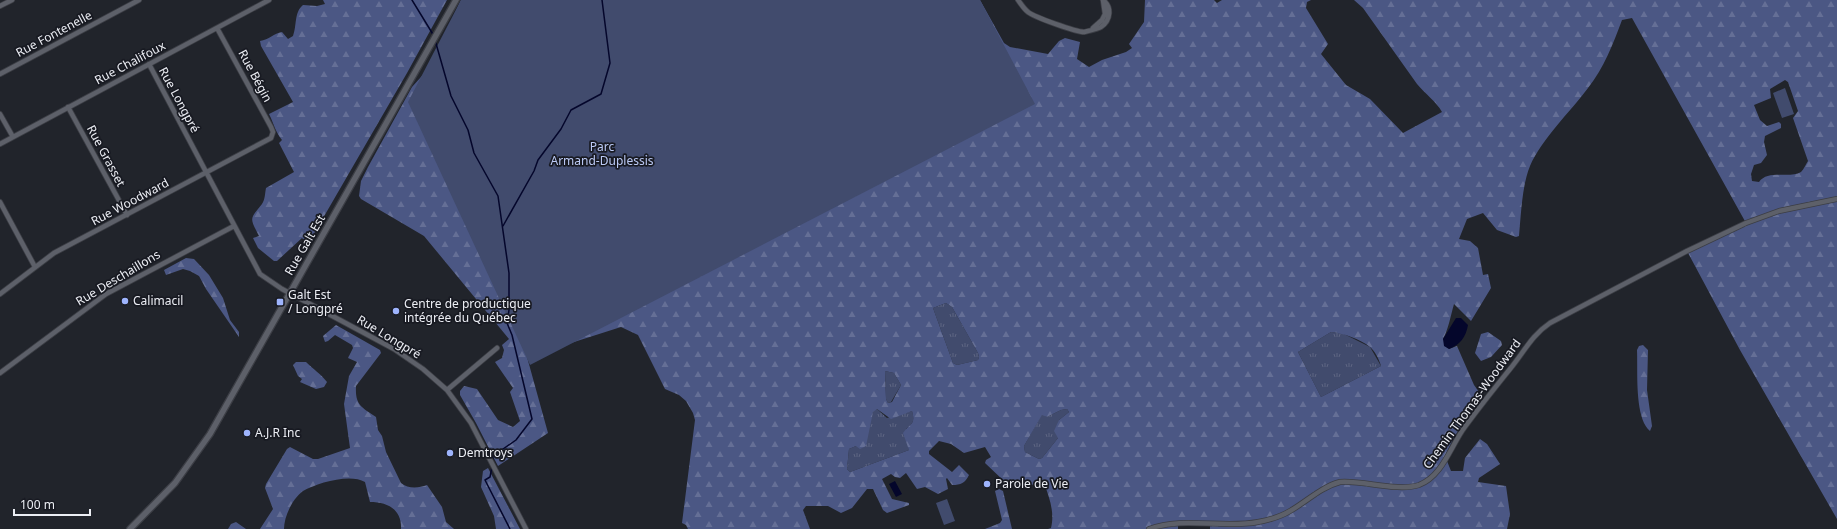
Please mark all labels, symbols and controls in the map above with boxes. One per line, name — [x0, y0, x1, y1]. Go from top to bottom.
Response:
street label: Rue Fontenelle — [13, 6, 95, 61]
street label: Rue Chalifoux — [91, 36, 169, 88]
street label: Rue Bégin — [235, 47, 276, 105]
street label: Rue Longpré — [155, 64, 204, 136]
street label: Rue Grasset — [83, 122, 130, 190]
park label: Parc Armand-Duplessis — [551, 138, 654, 169]
street label: Rue Woodward — [88, 174, 172, 229]
street label: Rue Galt Est — [280, 211, 329, 278]
street label: Rue Deschaillons — [72, 246, 163, 309]
place label: Galt Est / Longpré — [288, 286, 343, 317]
place label: Calimacil — [133, 292, 183, 309]
place label: Centre de productique intégrée du Québec — [404, 295, 531, 326]
marker: Calimacil — [120, 296, 130, 306]
marker: Galt Est / Longpré — [275, 297, 285, 307]
marker: Centre de productique intégrée du Québec — [391, 306, 401, 316]
street label: Rue Longpré — [354, 311, 425, 363]
street label: Chemin Thomas-Woodward — [1419, 335, 1525, 472]
place label: A.J.R Inc — [255, 424, 300, 441]
marker: A.J.R Inc — [242, 428, 252, 438]
place label: Demtroys — [458, 444, 513, 461]
marker: Demtroys — [445, 448, 455, 458]
place label: Parole de Vie — [995, 475, 1069, 492]
marker: Parole de Vie — [982, 479, 992, 489]
scale bar — [14, 491, 90, 517]
text: 100 m — [20, 496, 55, 513]

